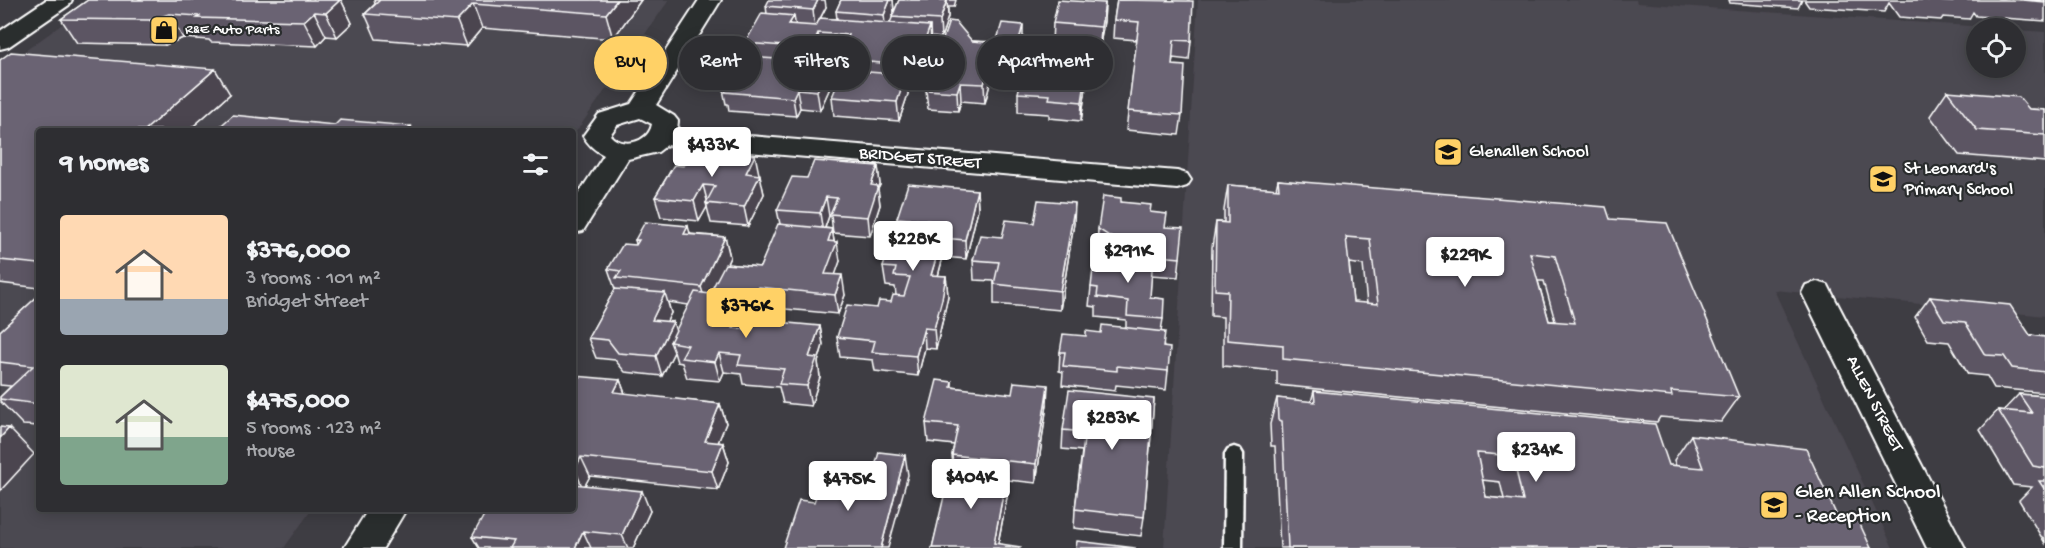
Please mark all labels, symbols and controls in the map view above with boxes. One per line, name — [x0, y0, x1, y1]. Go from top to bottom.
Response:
shop icon: R&E Auto Parts — [148, 14, 180, 46]
map controls — [1966, 18, 2026, 78]
button: locate — [1966, 18, 2026, 78]
place label: R&E Auto Parts — [185, 21, 280, 39]
chip: Buy — [594, 36, 667, 90]
chip: Rent — [679, 36, 761, 90]
chip: Filters — [773, 36, 870, 90]
chip: New — [882, 36, 965, 90]
chip: Apartment — [977, 36, 1113, 90]
pin: $433K — [670, 127, 754, 178]
text: $433K — [687, 135, 737, 158]
school or university icon: Glenallen School — [1432, 136, 1464, 168]
place label: Glenallen School — [1469, 142, 1589, 163]
street label: BRIDGET STREET — [857, 143, 983, 175]
icon: filters — [519, 148, 552, 181]
text: 9 homes — [60, 149, 148, 180]
place label: St Leonard's Primary School — [1903, 159, 2013, 201]
school or university icon: St Leonard's Primary School — [1867, 163, 1899, 195]
pin: $228K — [871, 221, 955, 272]
text: $228K — [888, 229, 938, 252]
pin: $291K — [1086, 233, 1170, 284]
text: $376,000 — [246, 237, 350, 268]
pin: $229K — [1423, 237, 1507, 288]
icon: home — [108, 239, 180, 311]
text: $291K — [1104, 241, 1152, 264]
text: $229K — [1440, 245, 1490, 268]
text: 3 rooms · 101 m² — [246, 268, 381, 291]
pin: $376K — [704, 288, 788, 339]
text: Bridget Street — [246, 291, 367, 314]
text: $376K — [721, 296, 771, 319]
street label: ALLEN STREET — [1841, 352, 1908, 457]
text: $475,000 — [246, 387, 350, 418]
icon: home — [108, 389, 180, 461]
pin: $283K — [1070, 400, 1154, 451]
text: $283K — [1086, 408, 1138, 431]
text: 5 rooms · 123 m² — [246, 418, 382, 441]
pin: $234K — [1494, 432, 1578, 483]
text: $234K — [1511, 440, 1561, 463]
text: House — [246, 441, 295, 464]
pin: $404K — [929, 459, 1013, 510]
pin: $475K — [806, 461, 890, 512]
text: $404K — [946, 467, 996, 490]
text: $475K — [823, 469, 873, 492]
place label: Glen Allen School - Reception — [1795, 481, 1941, 530]
school or university icon: Glen Allen School - Reception — [1758, 489, 1790, 521]

